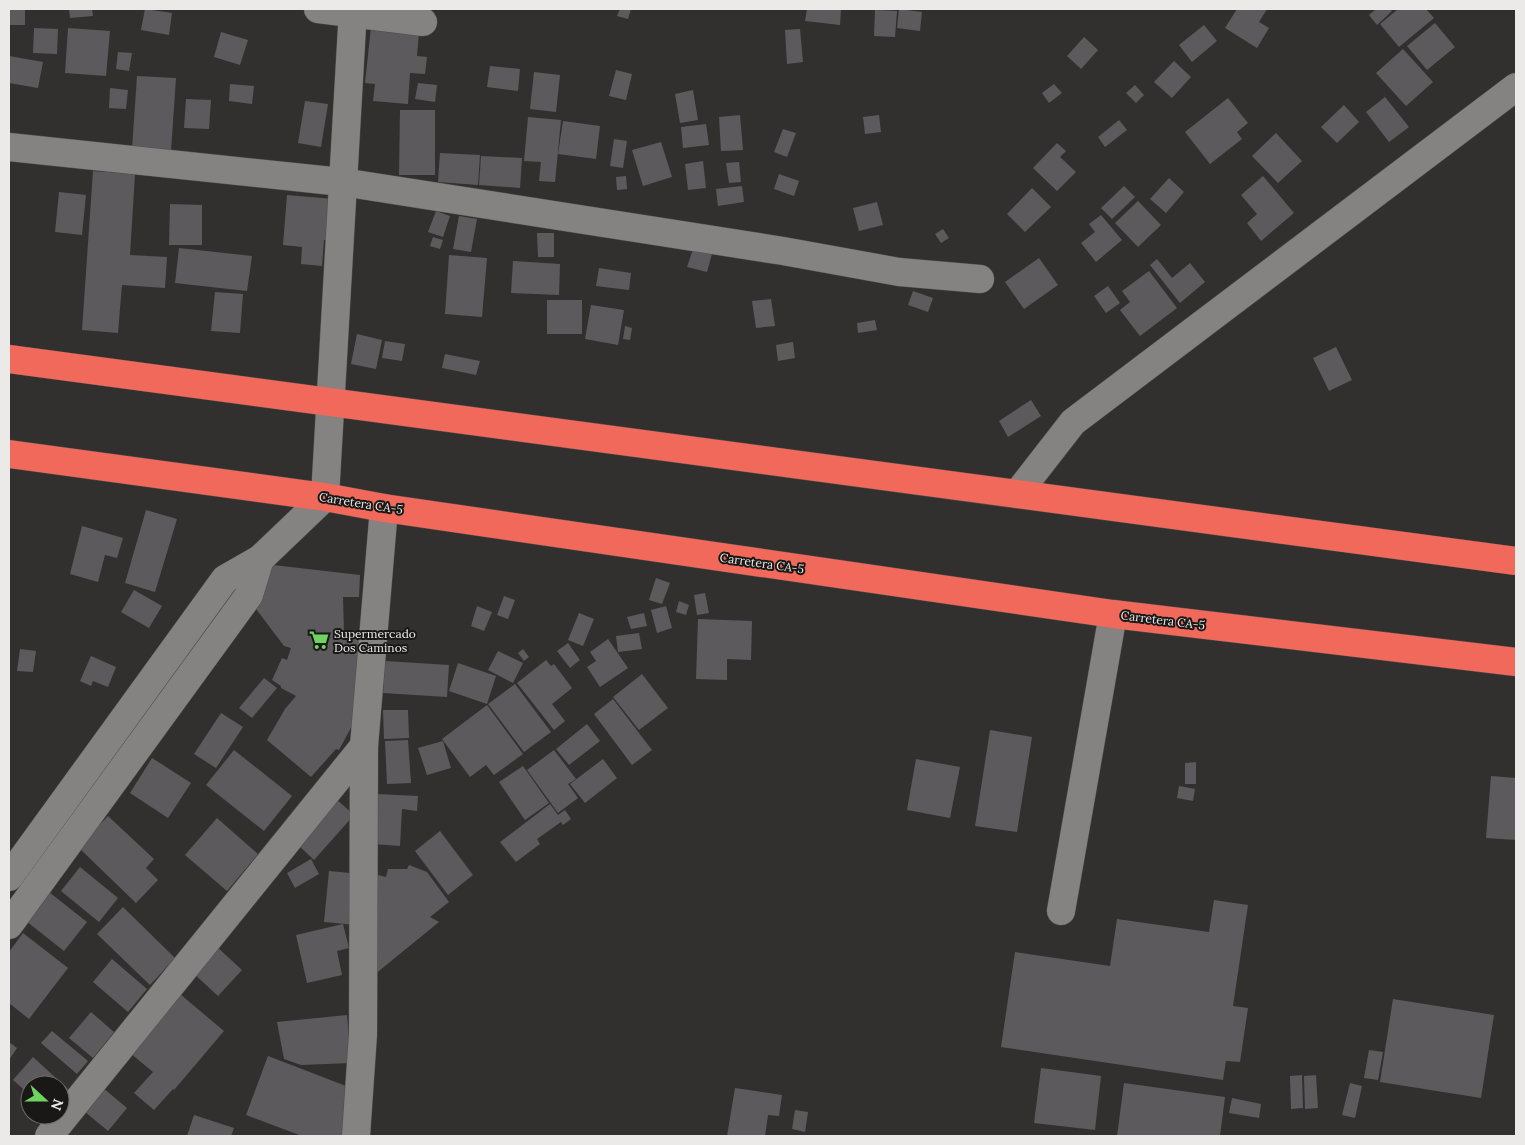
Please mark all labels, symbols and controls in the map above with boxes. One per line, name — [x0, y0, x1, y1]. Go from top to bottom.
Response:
street label: Carretera CA-5 — [318, 489, 404, 517]
street label: Carretera CA-5 — [719, 550, 805, 576]
street label: Carretera CA-5 — [1120, 607, 1206, 633]
place label: Supermercado Dos Caminos — [334, 626, 416, 655]
supermarket icon: Supermercado Dos Caminos — [308, 629, 330, 651]
north arrow — [20, 1075, 70, 1125]
text: N — [47, 1096, 67, 1113]

